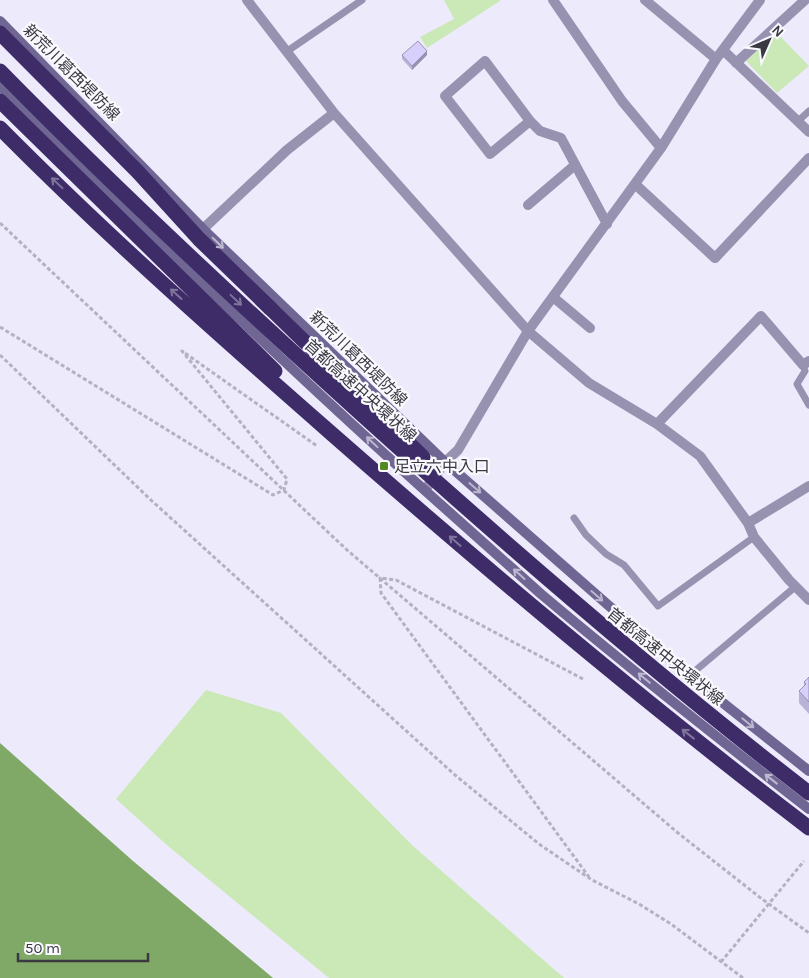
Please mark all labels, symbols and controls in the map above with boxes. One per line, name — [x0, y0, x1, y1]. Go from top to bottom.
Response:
north arrow — [744, 15, 794, 65]
street label: 新荒川葛西堤防線 — [20, 20, 124, 124]
text: N — [768, 22, 787, 41]
one-way arrow — [51, 177, 63, 189]
one-way arrow — [212, 237, 224, 249]
one-way arrow — [169, 288, 182, 300]
one-way arrow — [230, 294, 243, 306]
street label: 新荒川葛西堤防線 — [306, 307, 411, 410]
street label: 首都高速中央環状線 — [301, 335, 421, 446]
one-way arrow — [365, 436, 378, 448]
place label: 足立六中入口 — [394, 457, 490, 476]
marker: 足立六中入口 — [378, 460, 390, 472]
one-way arrow — [468, 482, 481, 494]
one-way arrow — [448, 535, 461, 546]
one-way arrow — [512, 568, 525, 579]
one-way arrow — [590, 590, 603, 601]
street label: 首都高速中央環状線 — [604, 604, 728, 709]
one-way arrow — [637, 672, 650, 683]
one-way arrow — [741, 717, 754, 728]
one-way arrow — [682, 728, 695, 739]
one-way arrow — [764, 774, 777, 785]
scale bar — [18, 930, 148, 962]
text: 50 m — [25, 939, 60, 957]

